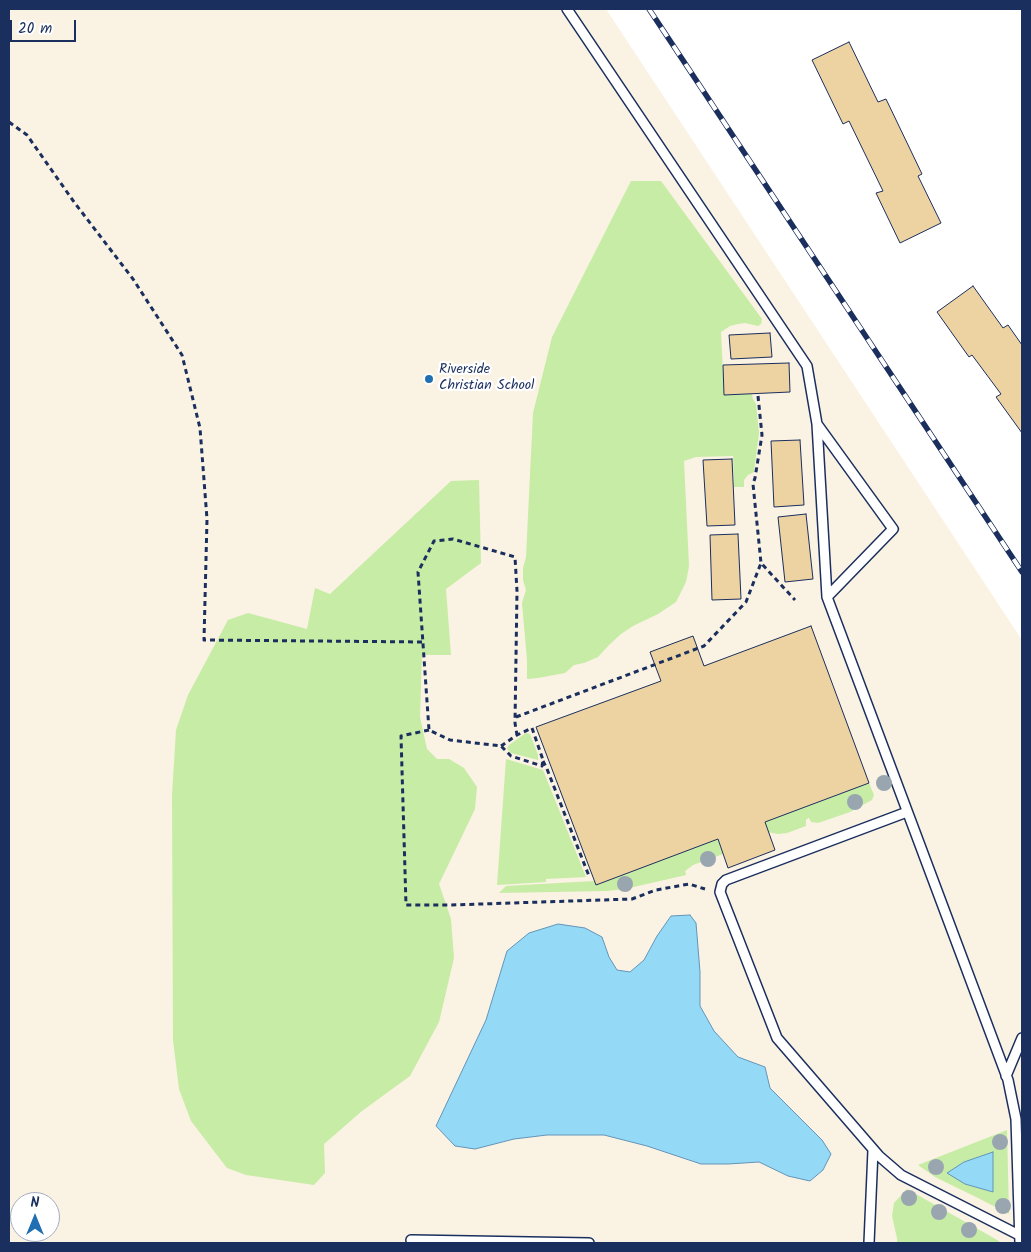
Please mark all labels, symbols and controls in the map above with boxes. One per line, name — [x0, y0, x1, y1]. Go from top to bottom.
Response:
scale bar — [12, 10, 79, 42]
text: 20 m — [18, 17, 52, 41]
place label: Riverside Christian School — [439, 363, 534, 396]
marker: Riverside Christian School — [423, 373, 435, 385]
north arrow — [10, 1192, 60, 1242]
text: N — [31, 1192, 39, 1214]

